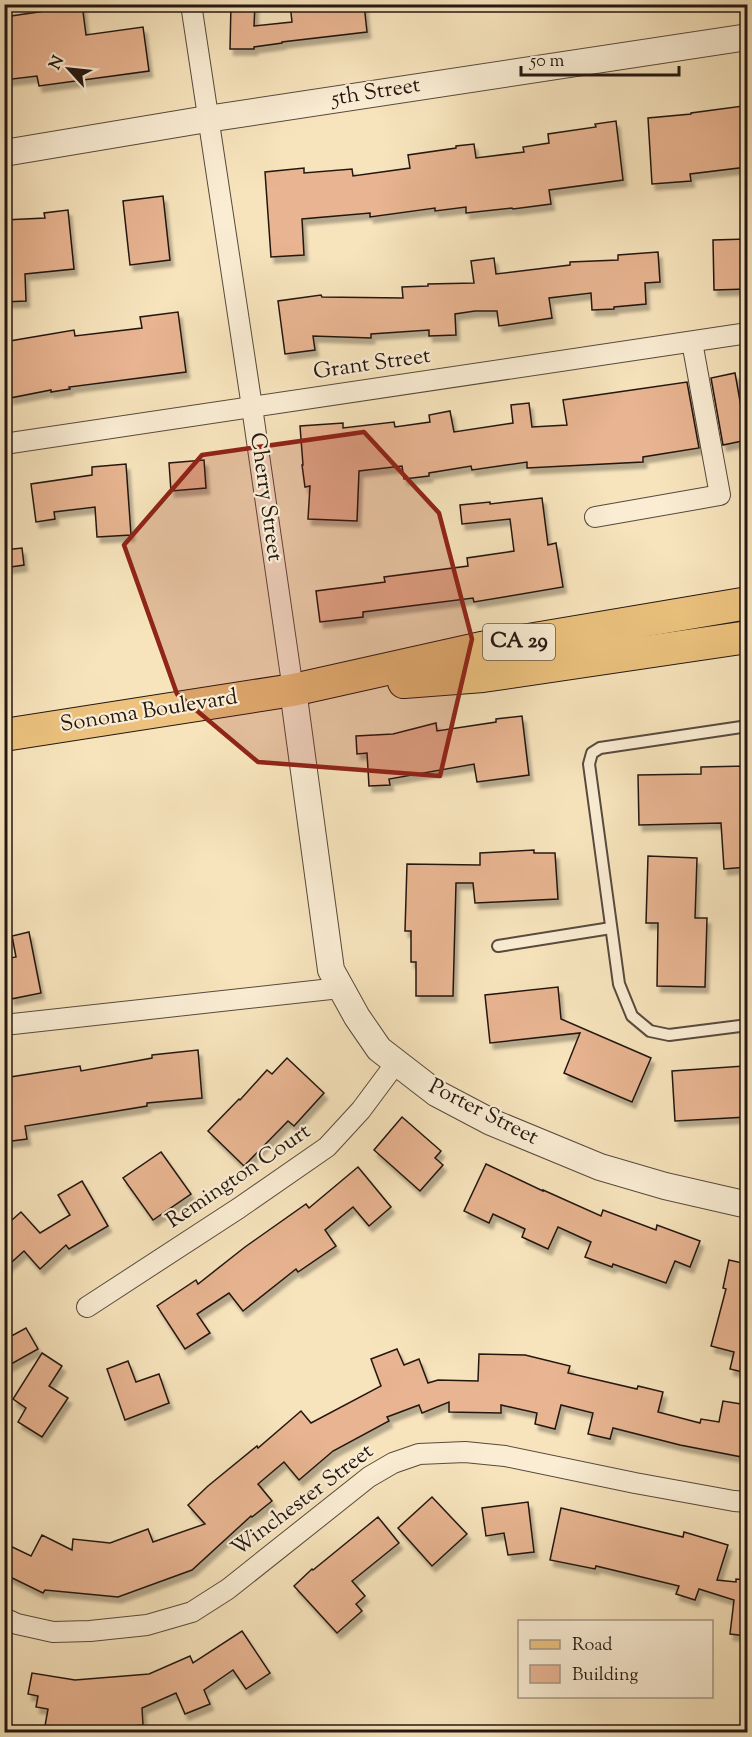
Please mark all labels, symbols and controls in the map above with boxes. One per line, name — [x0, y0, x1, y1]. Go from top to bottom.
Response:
north arrow — [39, 39, 99, 99]
scale bar — [521, 39, 678, 77]
text: 50 m — [529, 49, 565, 75]
text: N — [45, 52, 71, 74]
street label: 5th Street — [327, 70, 423, 116]
street label: Grant Street — [311, 341, 433, 389]
street label: Cherry Street — [240, 431, 290, 564]
road number: CA 29 — [483, 624, 555, 660]
street label: Sonoma Boulevard — [58, 682, 240, 742]
street label: Porter Street — [423, 1072, 544, 1155]
street label: Remington Court — [160, 1116, 318, 1237]
street label: Winchester Street — [225, 1436, 381, 1565]
legend — [518, 1620, 713, 1698]
text: Road — [572, 1633, 612, 1659]
text: Building — [572, 1663, 638, 1689]

